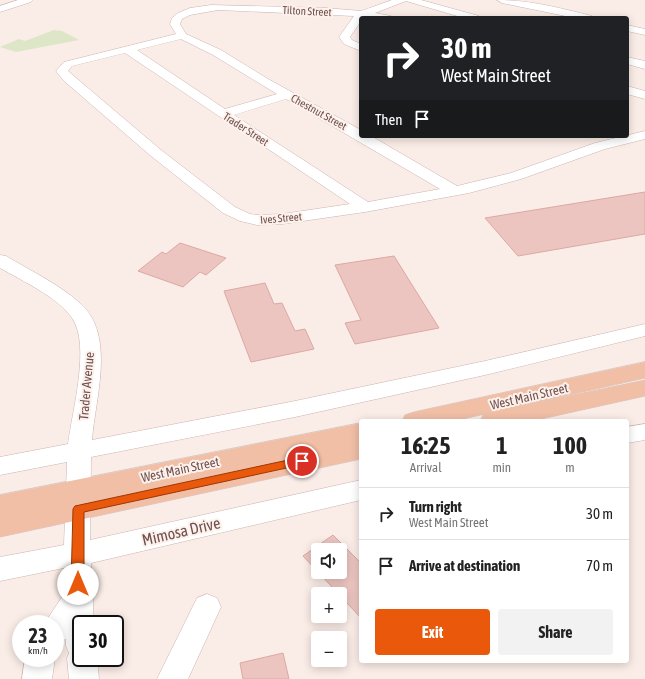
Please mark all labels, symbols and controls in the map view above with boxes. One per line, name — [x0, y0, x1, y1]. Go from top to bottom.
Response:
street label: Tilton Street — [282, 4, 332, 18]
icon: right — [375, 32, 427, 84]
text: 30 m — [441, 32, 491, 64]
text: West Main Street — [441, 65, 551, 86]
street label: Chestnut Street — [289, 92, 349, 132]
icon: arrive — [411, 108, 433, 130]
street label: Trader Street — [221, 110, 271, 148]
text: Then — [375, 111, 403, 128]
street label: Ives Street — [260, 210, 302, 226]
street label: Trader Avenue — [76, 351, 97, 421]
street label: West Main Street — [489, 380, 570, 413]
text: 16:25 — [401, 432, 450, 459]
text: 1 — [496, 432, 507, 459]
text: 100 — [553, 432, 587, 459]
pin — [285, 444, 319, 478]
icon: arrive — [291, 450, 313, 472]
street label: West Main Street — [140, 454, 221, 485]
text: Arrival — [410, 460, 442, 475]
text: min — [492, 460, 511, 475]
text: m — [565, 460, 575, 475]
text: Turn right — [409, 498, 462, 515]
icon: right — [375, 503, 397, 525]
text: 30 m — [586, 505, 613, 522]
street label: Mimosa Drive — [140, 513, 222, 549]
text: West Main Street — [409, 515, 488, 530]
map controls — [311, 543, 347, 667]
button: sound — [311, 543, 347, 579]
icon: arrive — [375, 555, 397, 577]
text: Arrive at destination — [409, 557, 520, 574]
text: 70 m — [586, 557, 613, 574]
position arrow — [57, 563, 99, 605]
button: + — [311, 587, 347, 623]
button: Exit — [375, 609, 490, 655]
button: Share — [498, 609, 613, 655]
speed limit sign: 30 — [72, 615, 124, 667]
text: 23 — [29, 624, 47, 647]
button: − — [311, 631, 347, 667]
text: km/h — [28, 645, 48, 656]

